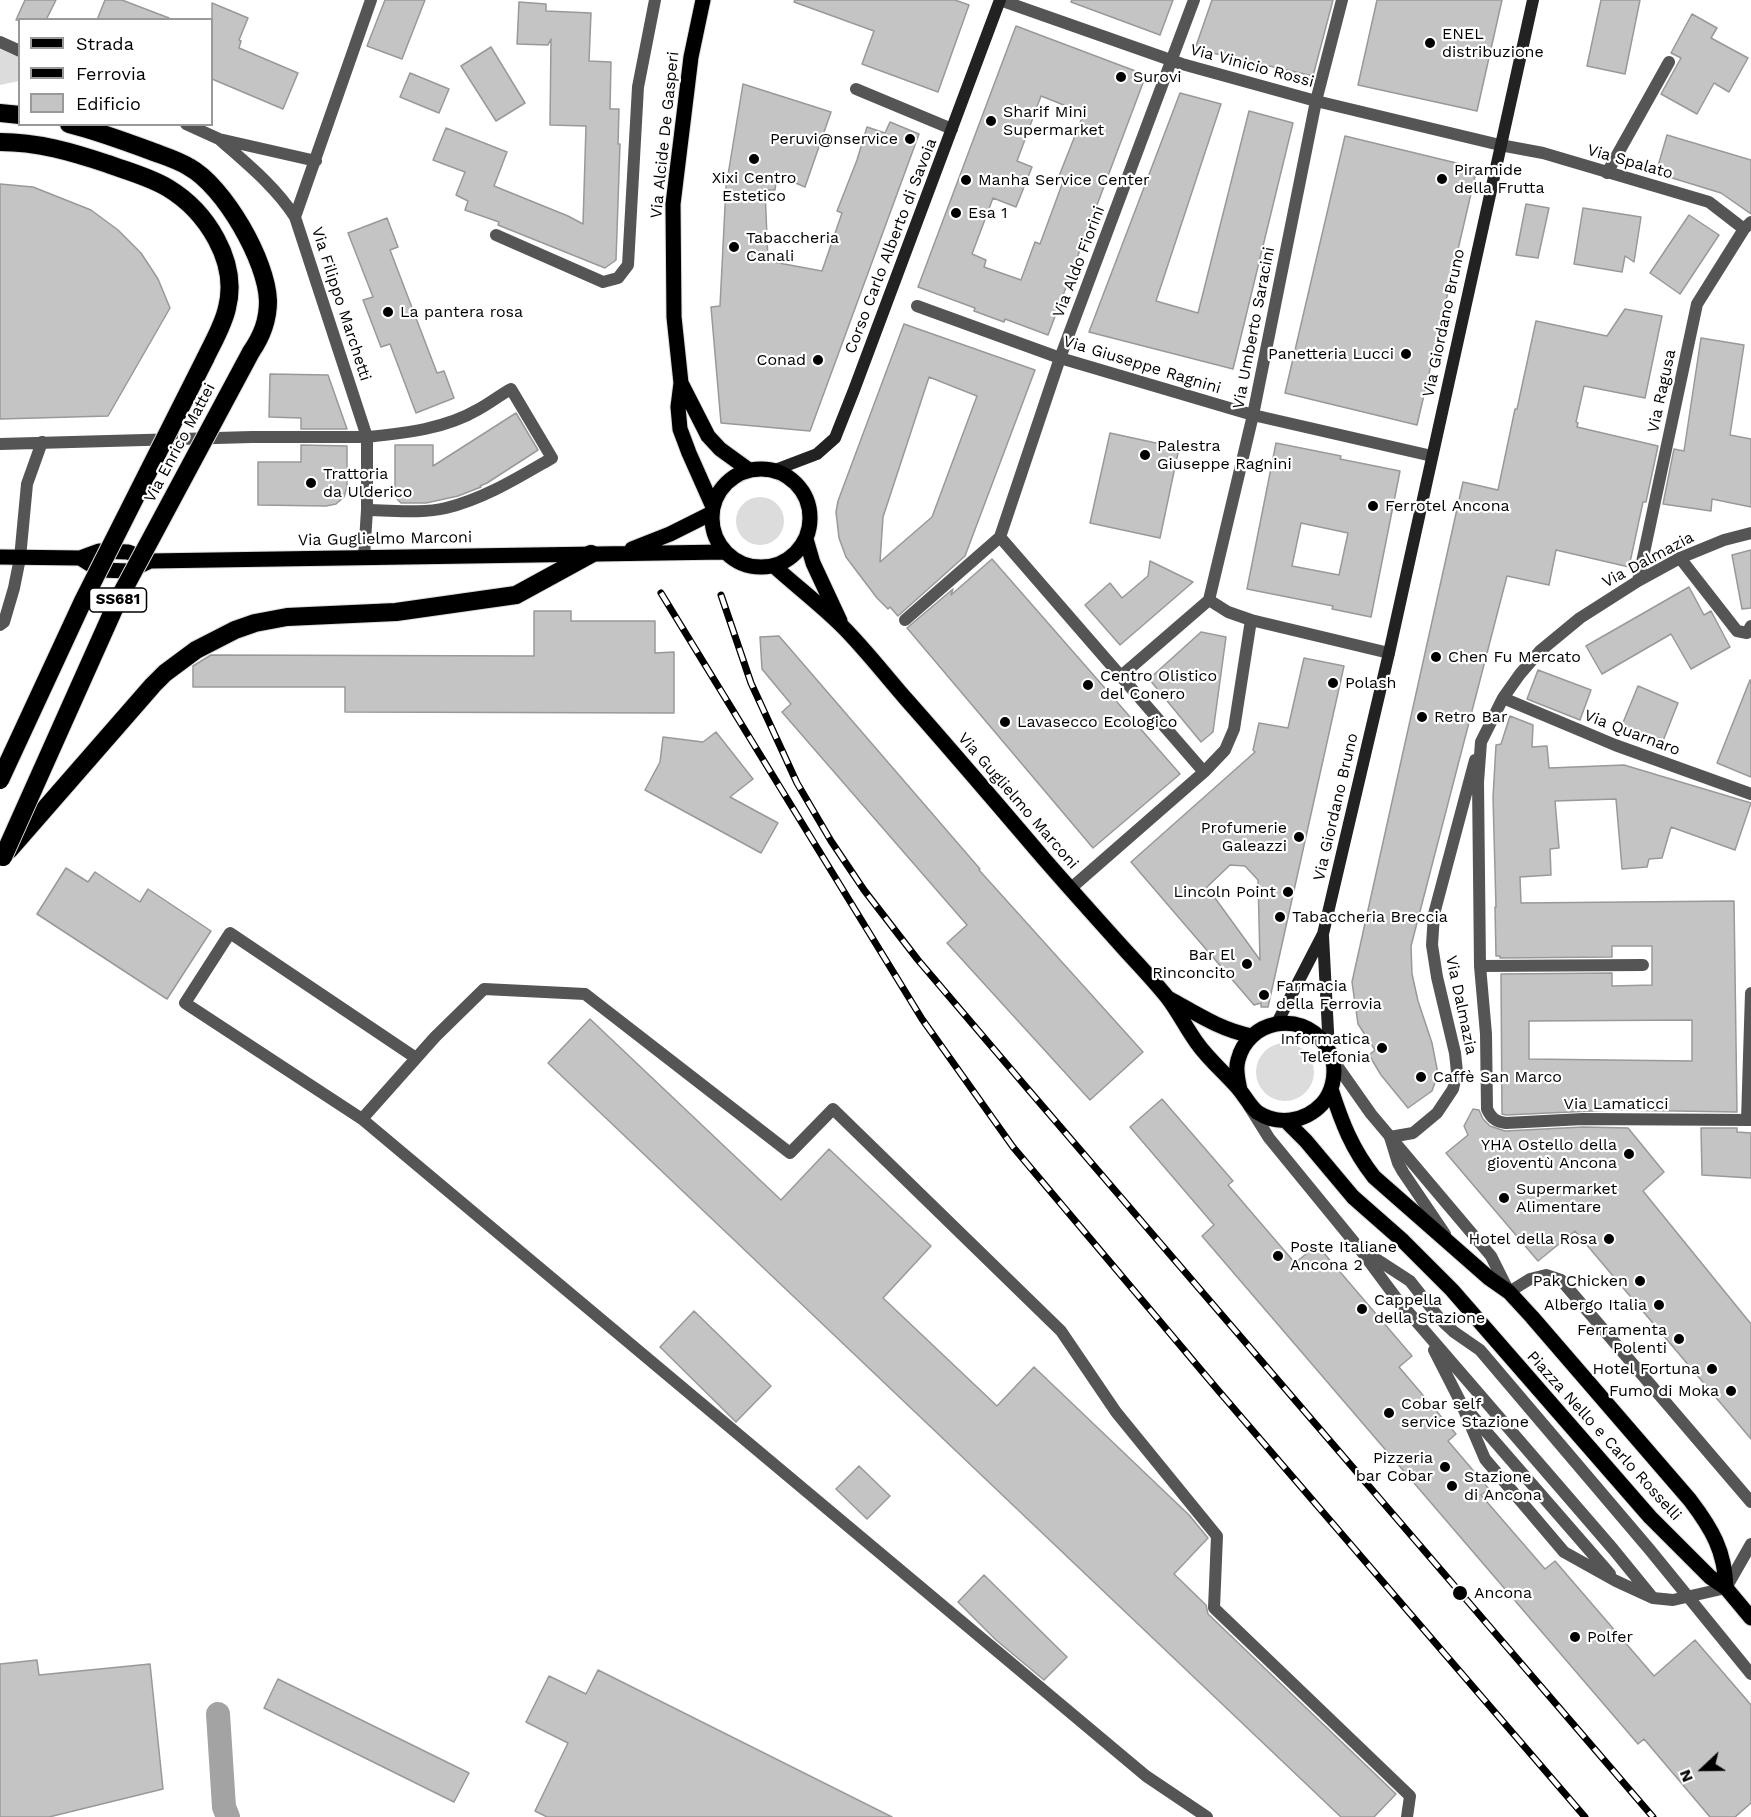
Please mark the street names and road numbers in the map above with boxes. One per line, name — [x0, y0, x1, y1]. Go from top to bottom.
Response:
street label: Via Vinicio Rossi — [1188, 40, 1316, 92]
street label: Via Alcide De Gasperi — [647, 51, 683, 219]
street label: Corso Carlo Alberto di Savoia — [841, 136, 941, 356]
street label: Via Spalato — [1585, 141, 1675, 183]
street label: Via Aldo Fiorini — [1049, 203, 1109, 321]
street label: Via Filippo Marchetti — [307, 225, 375, 383]
street label: Via Umberto Saracini — [1229, 245, 1279, 411]
street label: Via Giordano Bruno — [1419, 247, 1469, 399]
street label: Via Giuseppe Ragnini — [1061, 332, 1223, 398]
street label: Via Ragusa — [1644, 348, 1680, 434]
street label: Via Enrico Mattei — [140, 380, 220, 506]
street label: Via Guglielmo Marconi — [298, 528, 472, 550]
street label: Via Dalmazia — [1599, 528, 1697, 592]
road number: SS681 — [90, 588, 146, 612]
street label: Via Quarnaro — [1581, 706, 1683, 760]
street label: Via Guglielmo Marconi — [954, 729, 1082, 873]
street label: Via Giordano Bruno — [1310, 731, 1362, 883]
street label: Via Dalmazia — [1441, 954, 1481, 1056]
street label: Via Lamaticci — [1564, 1094, 1668, 1114]
street label: Piazza Nello e Carlo Rosselli — [1523, 1347, 1685, 1525]

